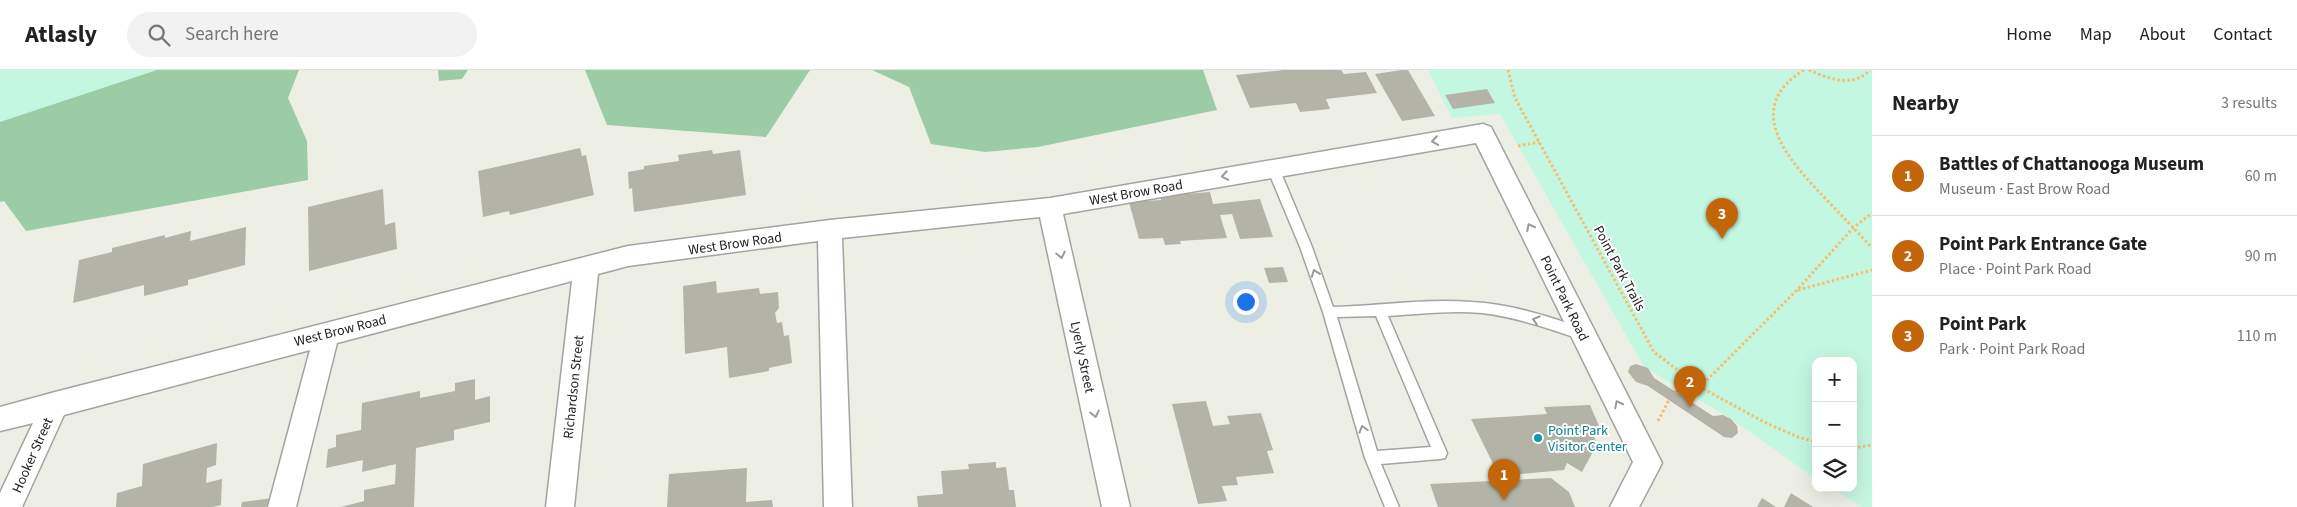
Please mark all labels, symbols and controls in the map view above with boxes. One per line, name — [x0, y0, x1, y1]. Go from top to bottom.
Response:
search box — [127, 12, 477, 57]
text: Atlasly — [25, 17, 97, 52]
icon: search — [145, 21, 173, 49]
text: Search here — [185, 21, 279, 48]
text: Home — [2006, 22, 2052, 47]
text: Map — [2080, 22, 2112, 47]
text: About — [2140, 22, 2185, 47]
text: Contact — [2213, 22, 2272, 47]
text: Nearby — [1892, 88, 1959, 118]
text: 3 results — [2221, 92, 2277, 114]
one-way arrow — [1430, 136, 1439, 146]
text: Battles of Chattanooga Museum — [1939, 151, 2204, 178]
text: 1 — [1904, 165, 1912, 187]
text: 60 m — [2245, 165, 2277, 187]
one-way arrow — [1220, 171, 1229, 181]
street label: West Brow Road — [1088, 175, 1184, 211]
text: Museum · East Brow Road — [1939, 178, 2110, 200]
pin: 3 — [1706, 198, 1738, 239]
street label: Point Park Trails — [1588, 222, 1650, 315]
one-way arrow — [1526, 223, 1536, 232]
street label: West Brow Road — [687, 228, 783, 260]
text: Point Park Entrance Gate — [1939, 231, 2147, 258]
text: 2 — [1904, 245, 1912, 267]
text: 90 m — [2245, 245, 2277, 267]
one-way arrow — [1055, 250, 1065, 259]
street label: Point Park Road — [1535, 252, 1593, 345]
text: Place · Point Park Road — [1939, 258, 2092, 280]
one-way arrow — [1311, 270, 1321, 278]
your location — [1233, 289, 1259, 315]
street label: West Brow Road — [292, 310, 388, 352]
text: Point Park — [1939, 311, 2026, 338]
one-way arrow — [1532, 315, 1541, 325]
street label: Lyerly Street — [1065, 320, 1099, 395]
text: 3 — [1904, 325, 1912, 347]
text: 110 m — [2237, 325, 2277, 347]
street label: Richardson Street — [559, 334, 589, 440]
text: Park · Point Park Road — [1939, 338, 2085, 360]
map controls — [1812, 357, 1857, 492]
button: + — [1812, 357, 1857, 402]
pin: 2 — [1674, 366, 1706, 407]
one-way arrow — [1614, 400, 1624, 409]
button: − — [1812, 402, 1857, 447]
one-way arrow — [1089, 409, 1100, 418]
street label: Hooker Street — [7, 414, 59, 496]
place label: Point Park Visitor Center — [1548, 421, 1627, 457]
one-way arrow — [1358, 424, 1369, 433]
marker: Point Park Visitor Center — [1532, 432, 1544, 444]
button: layers — [1812, 447, 1857, 492]
pin: 1 — [1488, 459, 1520, 500]

